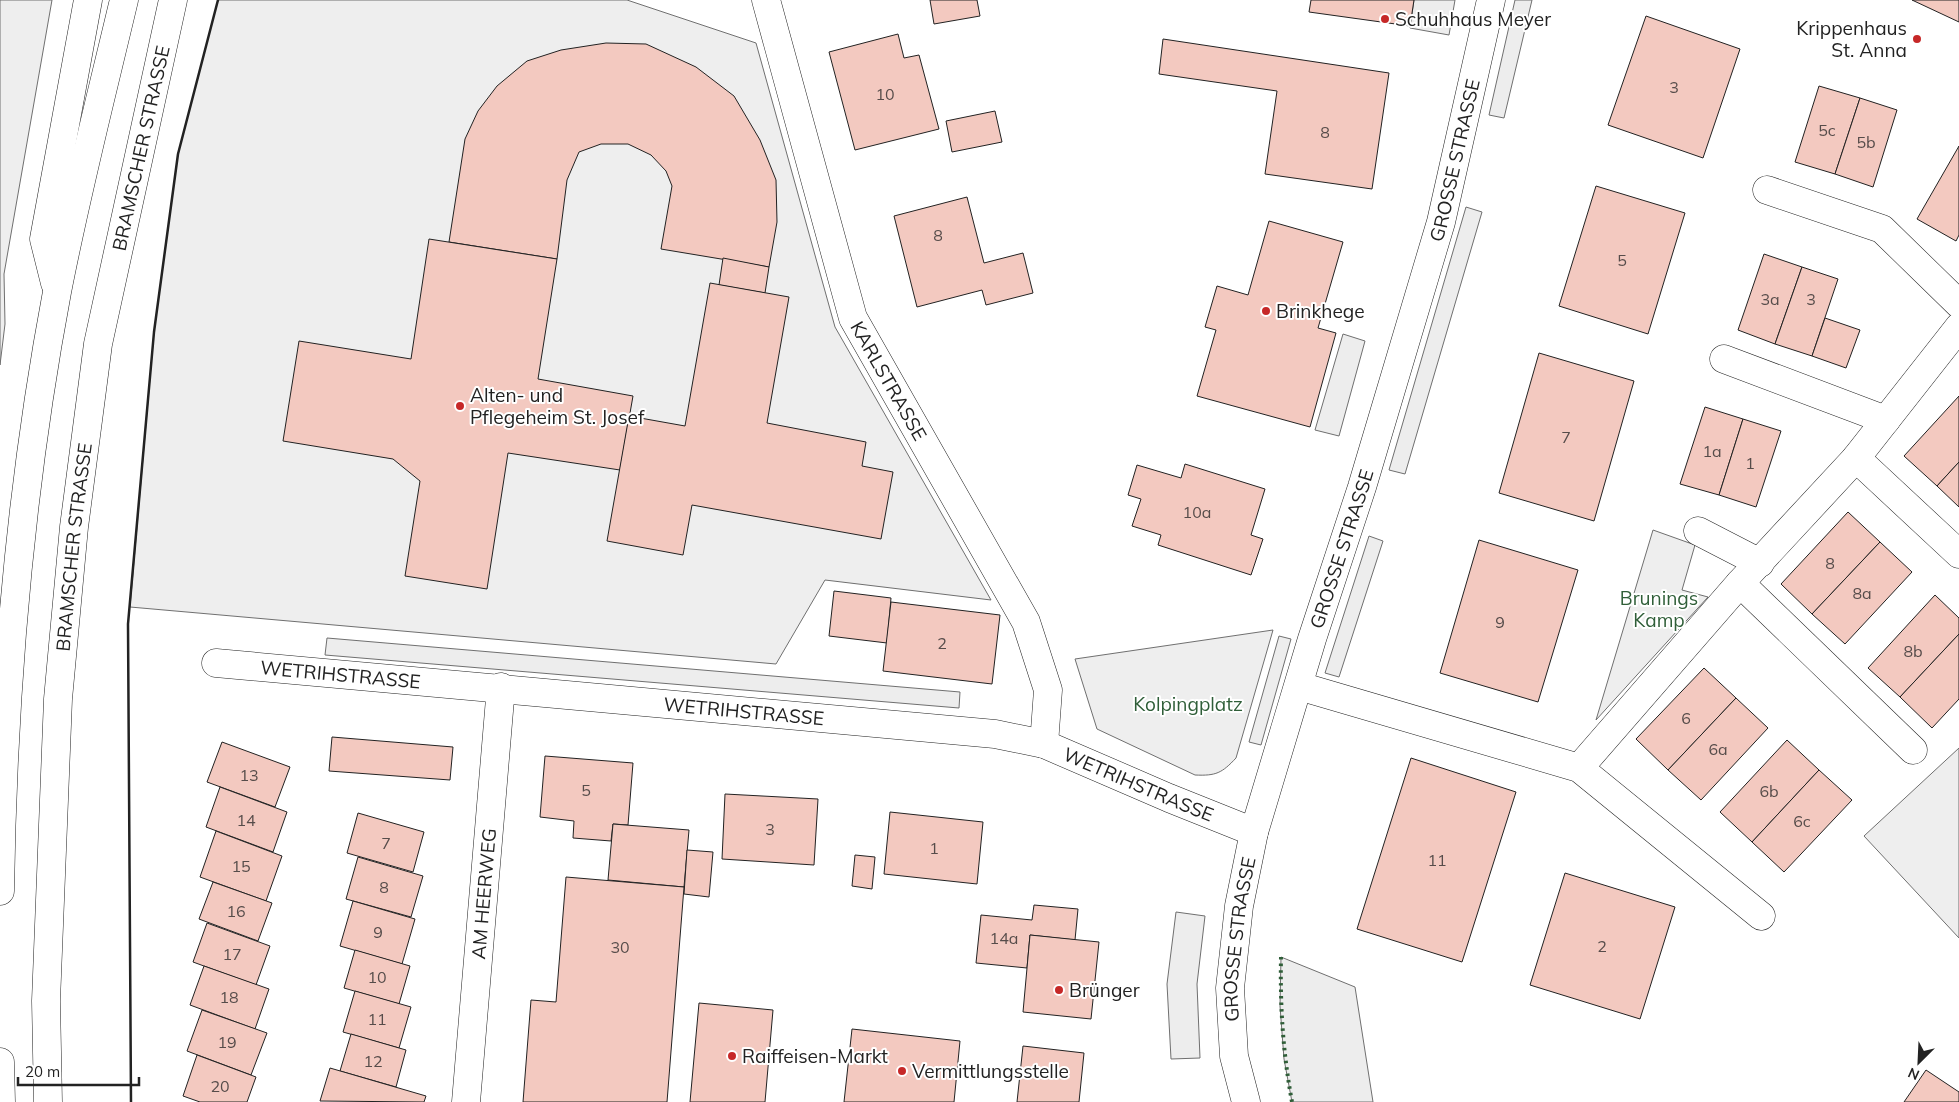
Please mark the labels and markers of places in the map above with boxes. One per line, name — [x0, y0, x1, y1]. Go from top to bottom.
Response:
place label: Schuhhaus Meyer — [1395, 7, 1551, 31]
marker: Schuhhaus Meyer — [1379, 13, 1391, 25]
place label: Krippenhaus St. Anna — [1796, 16, 1907, 62]
marker: Krippenhaus St. Anna — [1911, 33, 1923, 45]
place label: Brinkhege — [1276, 299, 1365, 323]
marker: Brinkhege — [1260, 305, 1272, 317]
place label: Alten- und Pflegeheim St. Josef — [470, 383, 645, 429]
marker: Alten- und Pflegeheim St. Josef — [454, 400, 466, 412]
place label: Brünger — [1069, 978, 1140, 1002]
marker: Brünger — [1053, 984, 1065, 996]
place label: Raiffeisen-Markt — [742, 1044, 888, 1068]
marker: Raiffeisen-Markt — [726, 1050, 738, 1062]
place label: Vermittlungsstelle — [912, 1059, 1069, 1083]
marker: Vermittlungsstelle — [896, 1065, 908, 1077]

